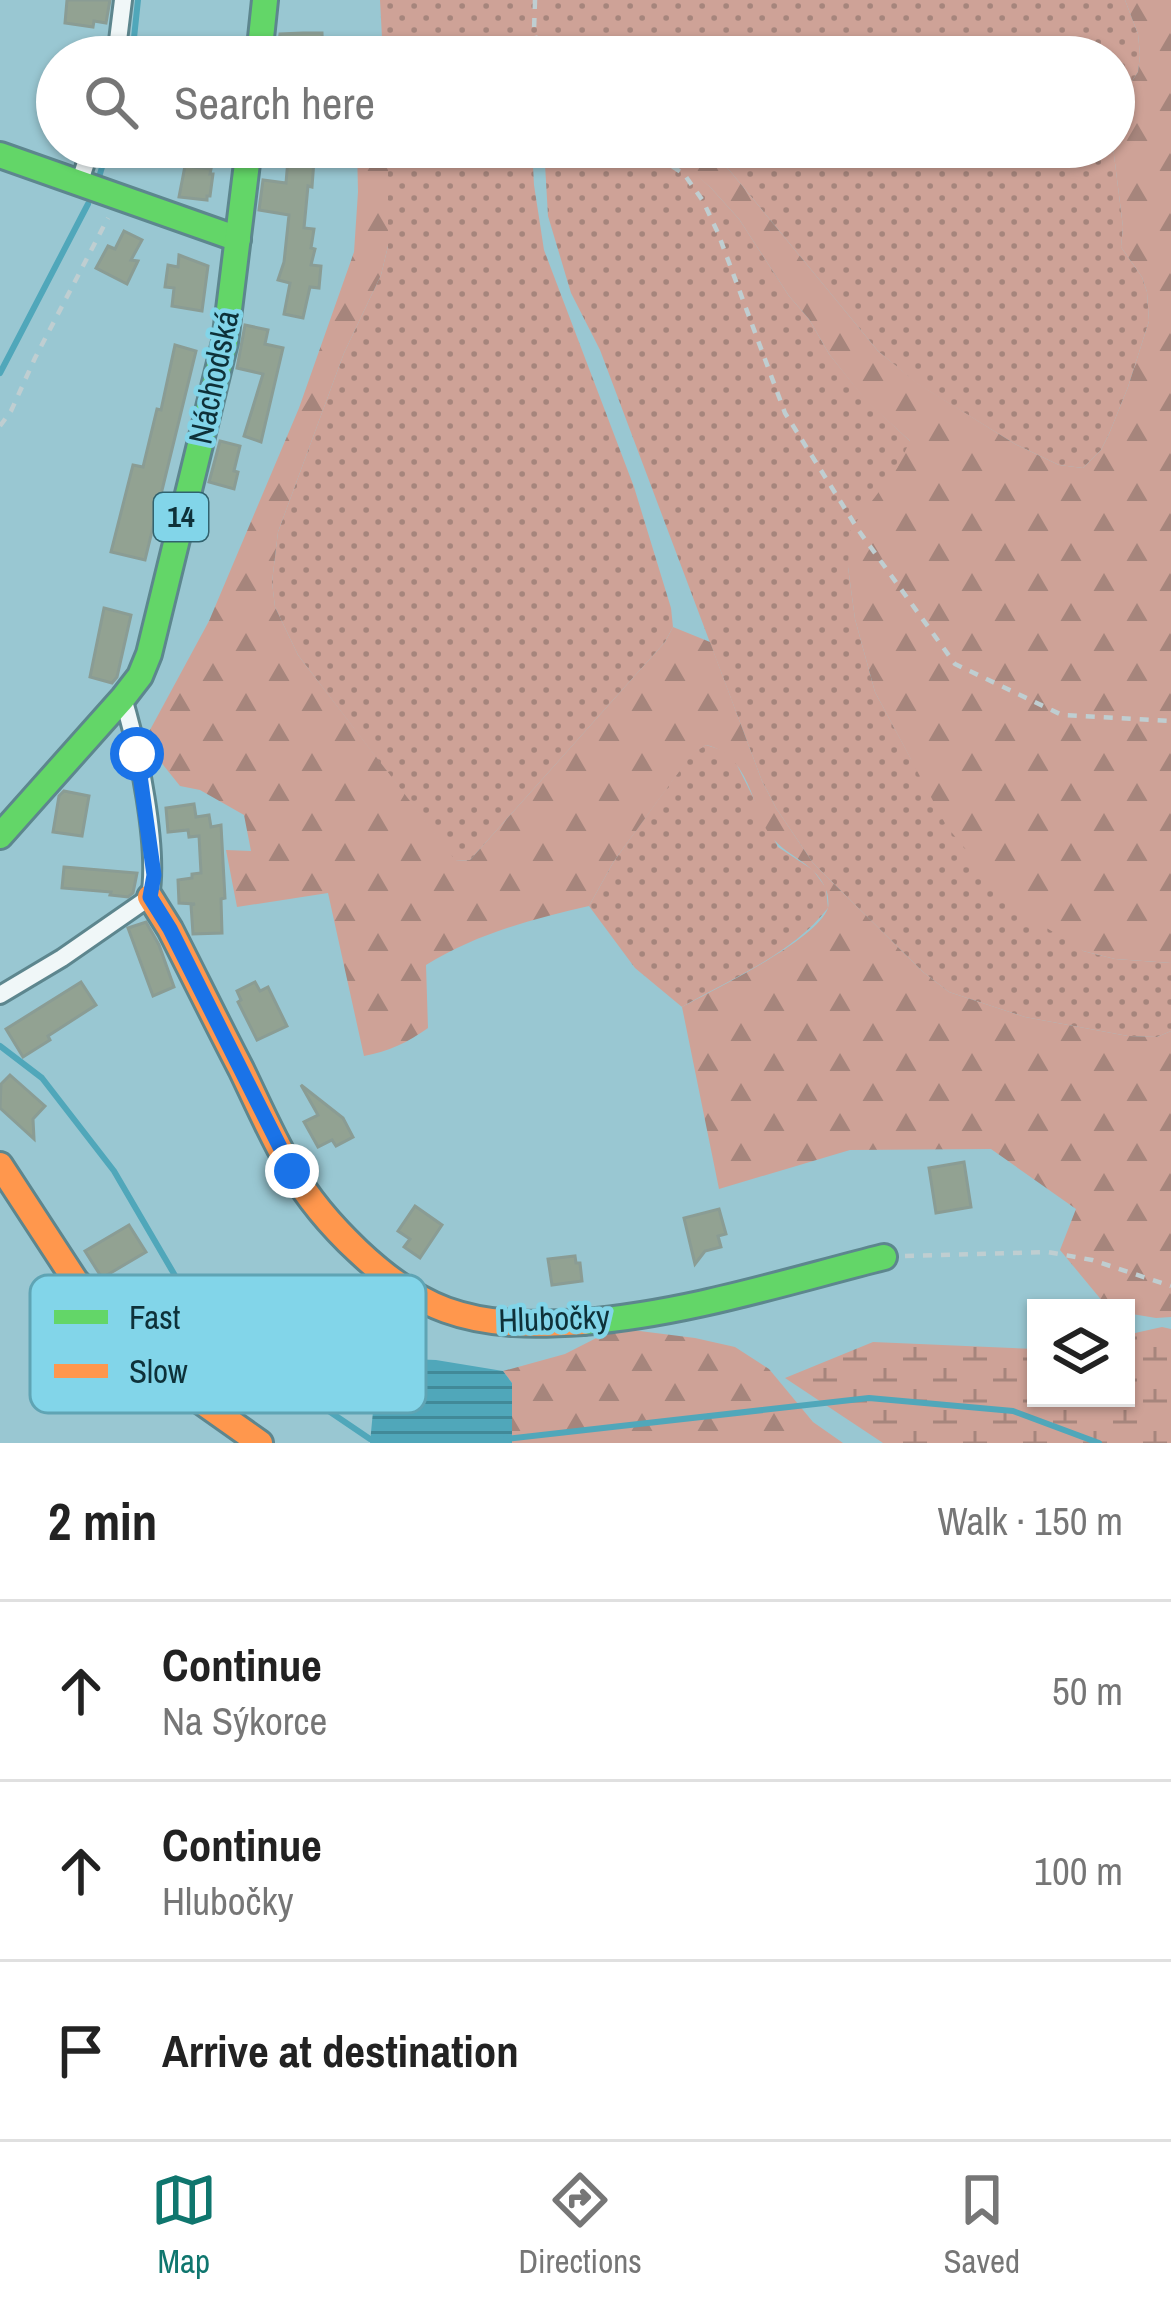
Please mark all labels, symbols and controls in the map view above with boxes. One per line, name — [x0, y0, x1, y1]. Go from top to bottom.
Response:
search box — [36, 36, 1135, 168]
icon: search — [78, 69, 144, 135]
text: Search here — [174, 72, 375, 133]
street label: Náchodská — [177, 306, 249, 448]
road number: 14 — [154, 493, 208, 541]
route start — [110, 727, 164, 781]
route end — [265, 1144, 319, 1198]
legend — [30, 1275, 426, 1413]
street label: Hlubočky — [498, 1294, 611, 1342]
text: Fast — [129, 1295, 180, 1339]
map controls — [1027, 1299, 1135, 1407]
button: layers — [1027, 1299, 1135, 1407]
text: Slow — [129, 1349, 188, 1393]
text: 2 min — [48, 1487, 157, 1556]
text: Walk · 150 m — [938, 1495, 1123, 1547]
text: Continue — [162, 1634, 322, 1695]
icon: ahead — [48, 1658, 114, 1724]
text: 50 m — [1052, 1665, 1123, 1717]
text: Na Sýkorce — [162, 1695, 327, 1747]
text: Continue — [162, 1814, 322, 1875]
icon: ahead — [48, 1838, 114, 1904]
text: 100 m — [1034, 1845, 1123, 1897]
text: Hlubočky — [162, 1875, 294, 1927]
icon: arrive — [48, 2018, 114, 2084]
text: Arrive at destination — [162, 2020, 519, 2081]
tab: Map — [151, 2167, 217, 2283]
tab: Directions — [518, 2167, 642, 2283]
tab: Saved — [943, 2167, 1020, 2283]

